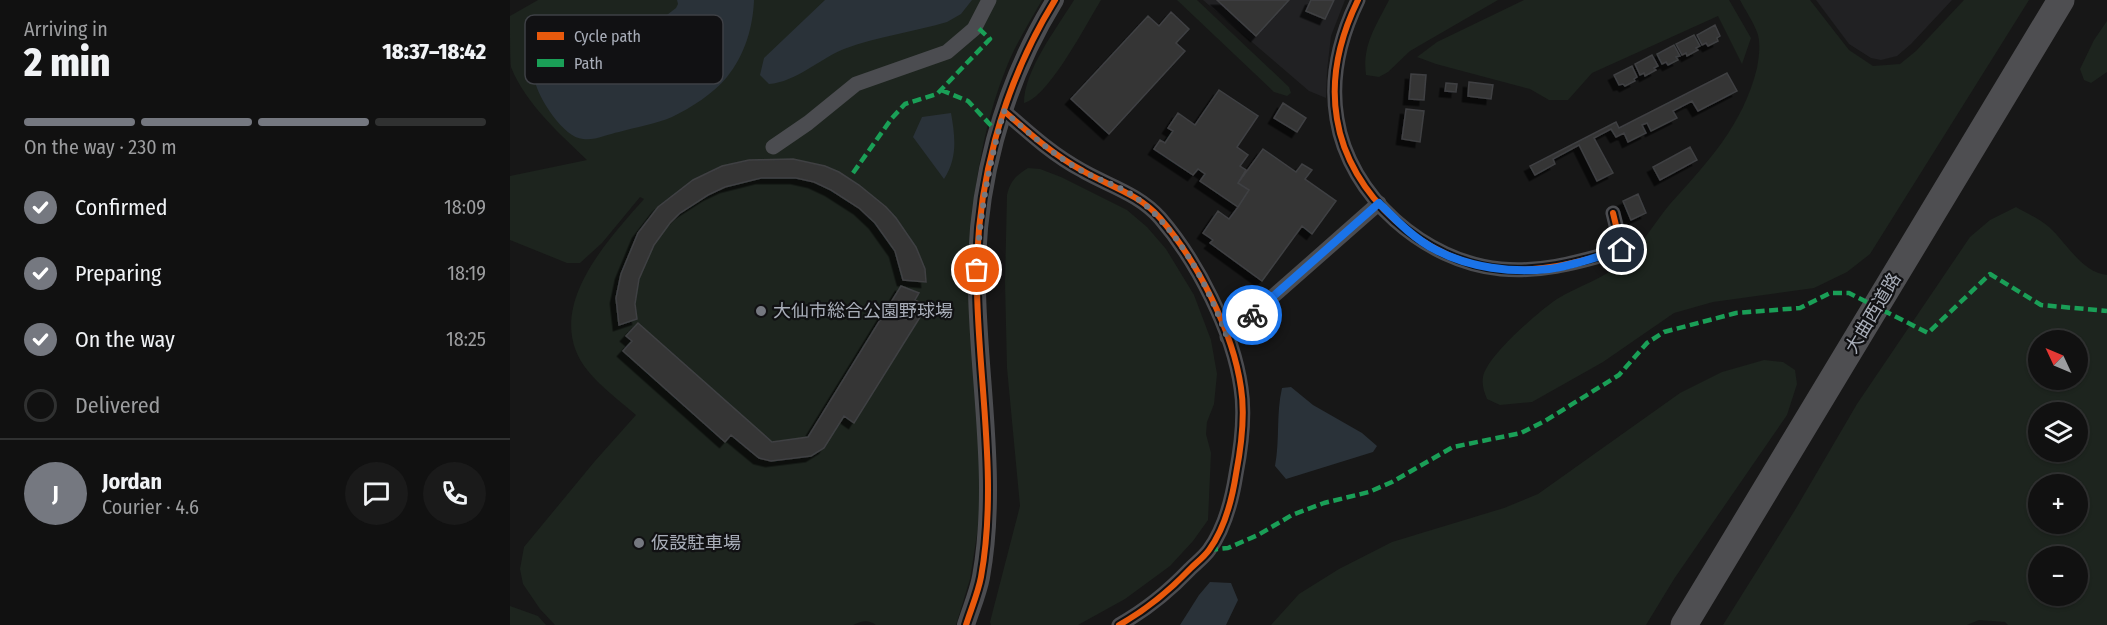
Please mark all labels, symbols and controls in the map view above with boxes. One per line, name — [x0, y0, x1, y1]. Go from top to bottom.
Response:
legend — [525, 15, 723, 84]
text: Arriving in — [24, 17, 108, 41]
text: Cycle path — [574, 27, 641, 46]
text: 18:37–18:42 — [382, 38, 486, 65]
text: 2 min — [24, 40, 110, 86]
text: Path — [574, 54, 603, 73]
text: On the way · 230 m — [24, 135, 177, 159]
icon: check — [24, 191, 57, 224]
text: Confirmed — [75, 194, 168, 221]
text: 18:09 — [444, 195, 486, 219]
pin — [1596, 224, 1647, 275]
icon: home — [1605, 233, 1638, 266]
pin — [951, 244, 1002, 295]
icon: bag — [960, 253, 993, 286]
icon: check — [24, 257, 57, 290]
text: Preparing — [75, 260, 161, 287]
text: 18:19 — [447, 261, 486, 285]
street label: 大曲西道路 — [1840, 269, 1906, 357]
courier — [1222, 285, 1282, 345]
icon: bike — [1236, 299, 1269, 332]
place label: 大仙市総合公園野球場 — [773, 300, 953, 322]
marker: 大仙市総合公園野球場 — [754, 304, 768, 318]
icon: check — [24, 323, 57, 356]
text: On the way — [75, 326, 175, 353]
text: 18:25 — [446, 327, 486, 351]
north arrow — [2028, 330, 2088, 390]
map controls — [2028, 330, 2088, 606]
text: Delivered — [75, 392, 160, 419]
button: layers — [2028, 402, 2088, 462]
button: chat — [345, 462, 408, 525]
button: phone — [423, 462, 486, 525]
text: Jordan — [102, 468, 162, 495]
button: + — [2028, 474, 2088, 534]
text: J — [52, 480, 59, 507]
text: Courier · 4.6 — [102, 495, 199, 519]
place label: 仮設駐車場 — [651, 532, 741, 554]
marker: 仮設駐車場 — [632, 536, 646, 550]
button: − — [2028, 546, 2088, 606]

